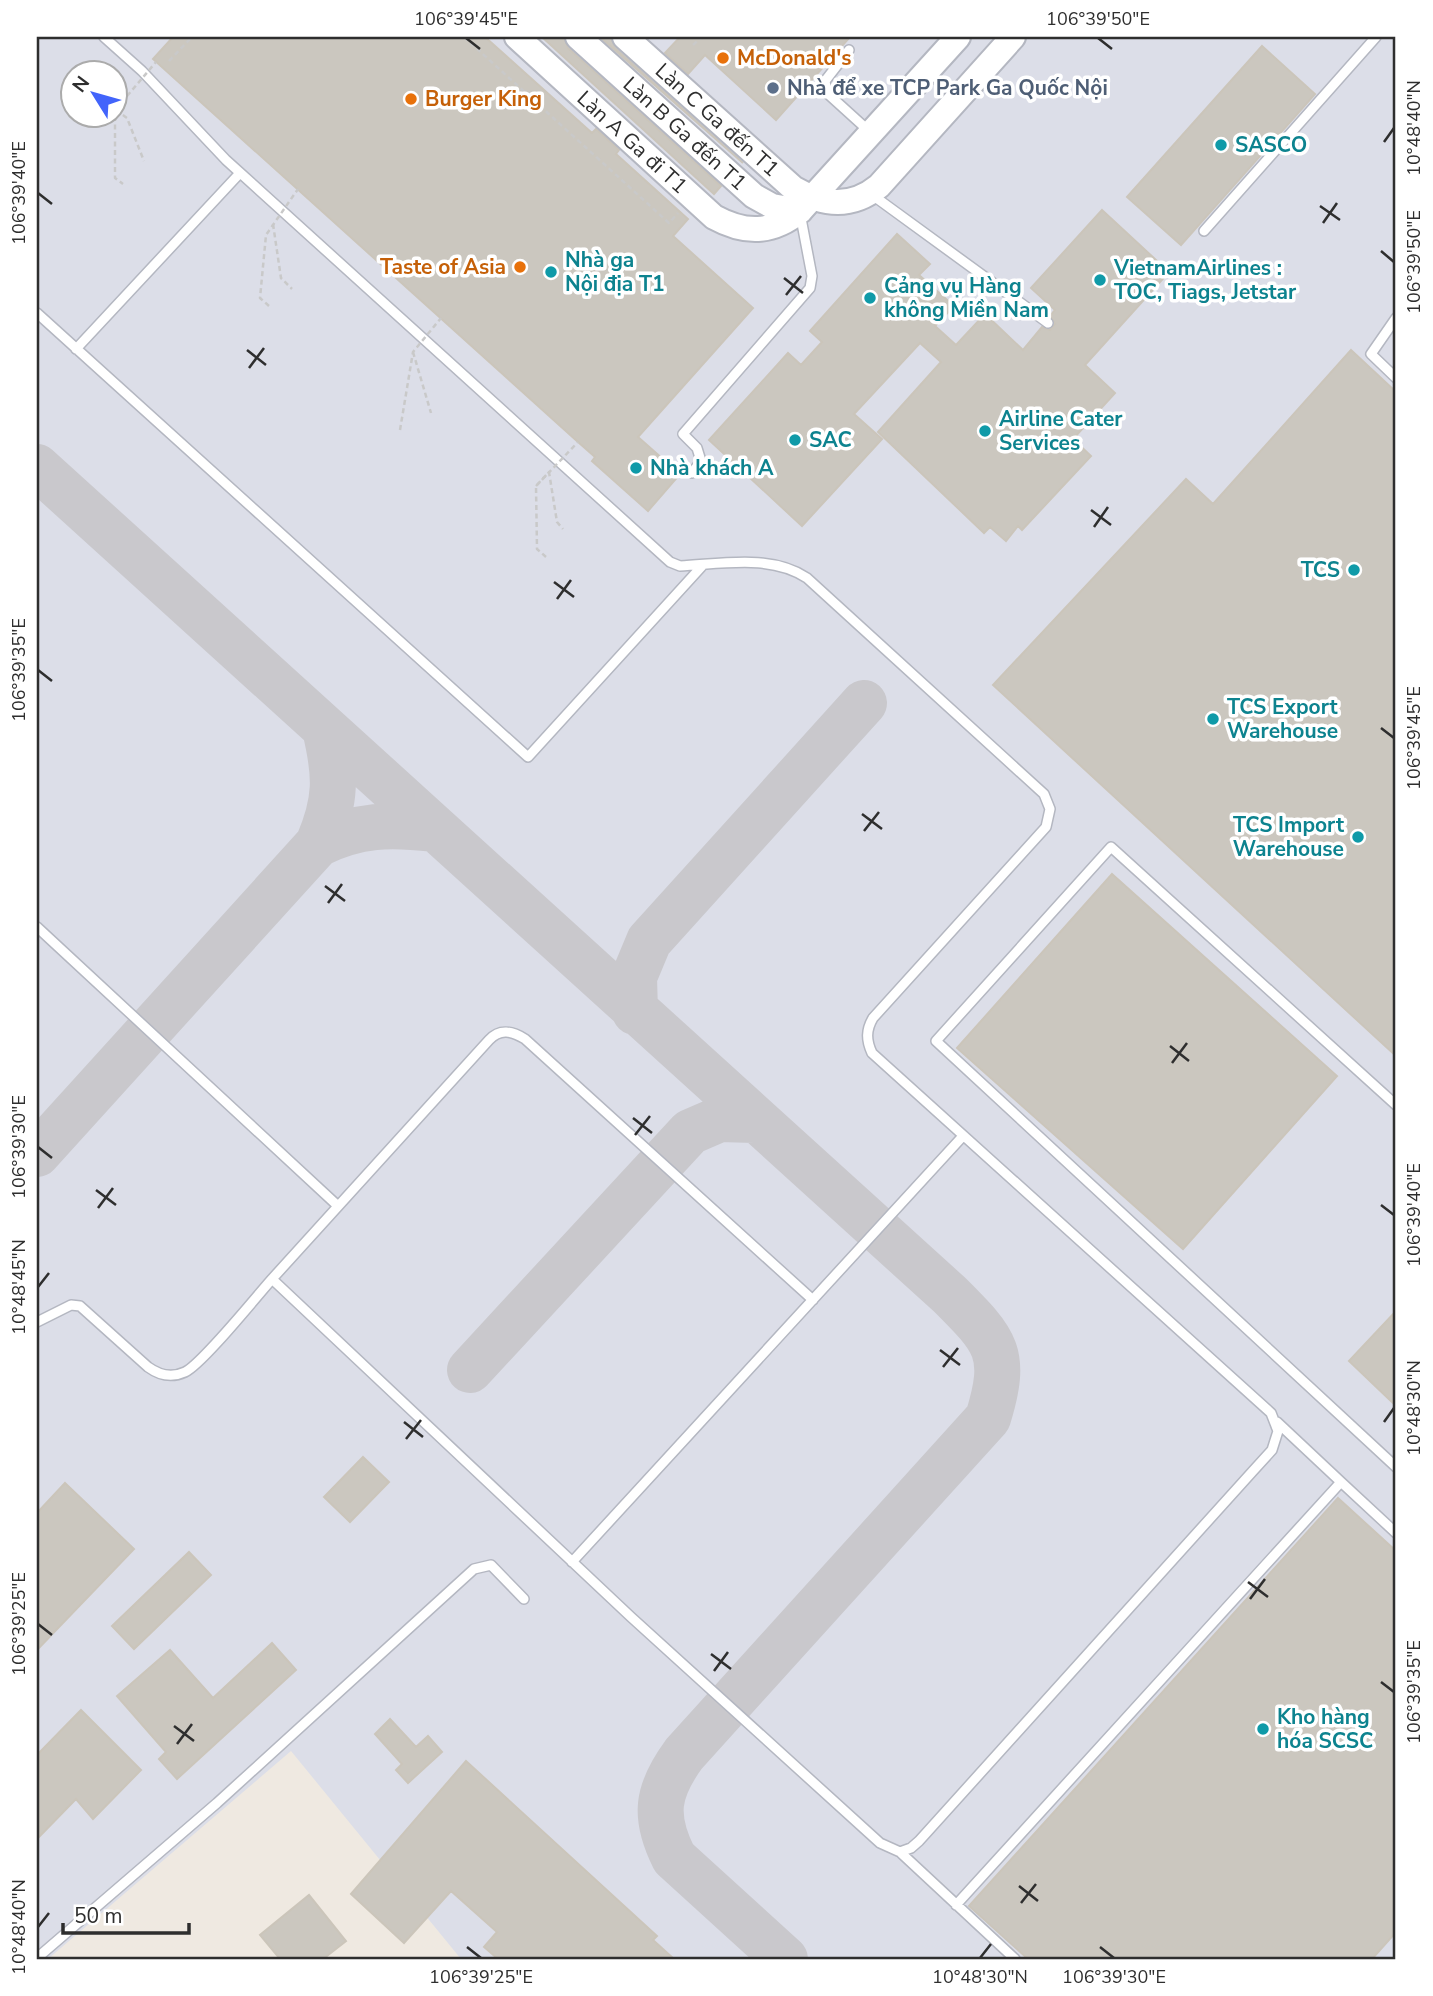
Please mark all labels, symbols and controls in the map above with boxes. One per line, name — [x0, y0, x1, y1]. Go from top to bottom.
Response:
text: 106°39'45"E — [414, 7, 518, 31]
text: 106°39'50"E — [1046, 7, 1150, 31]
place label: McDonald's — [737, 44, 852, 72]
marker: McDonald's — [715, 50, 731, 66]
street label: Làn C Ga đến T1 — [649, 57, 785, 183]
north arrow — [60, 60, 130, 130]
street label: Làn B Ga đến T1 — [617, 70, 753, 197]
text: N — [67, 71, 96, 98]
place label: Nhà để xe TCP Park Ga Quốc Nội — [787, 74, 1108, 102]
marker: Nhà để xe TCP Park Ga Quốc Nội — [765, 80, 781, 96]
text: 10°48'40"N — [1402, 80, 1426, 176]
place label: Burger King — [425, 85, 542, 113]
street label: Làn A Ga đi T1 — [571, 85, 693, 200]
marker: Burger King — [403, 91, 419, 107]
place label: SASCO — [1235, 131, 1307, 159]
marker: SASCO — [1213, 137, 1229, 153]
text: 106°39'40"E — [7, 141, 31, 245]
text: 106°39'50"E — [1402, 210, 1426, 314]
place label: Nhà ga Nội địa T1 — [565, 246, 665, 298]
place label: Taste of Asia — [380, 253, 506, 281]
place label: VietnamAirlines : TOC, Tiags, Jetstar — [1113, 254, 1297, 306]
marker: Taste of Asia — [512, 259, 528, 275]
marker: Nhà ga Nội địa T1 — [543, 264, 559, 280]
place label: Cảng vụ Hàng không Miền Nam — [884, 272, 1049, 324]
marker: VietnamAirlines : TOC, Tiags, Jetstar — [1092, 272, 1108, 288]
marker: Cảng vụ Hàng không Miền Nam — [862, 290, 878, 306]
place label: Airline Cater Services — [999, 405, 1123, 457]
marker: Airline Cater Services — [977, 423, 993, 439]
place label: SAC — [809, 426, 852, 454]
marker: SAC — [787, 432, 803, 448]
place label: Nhà khách A — [650, 454, 774, 482]
marker: Nhà khách A — [628, 460, 644, 476]
place label: TCS — [1301, 556, 1340, 584]
marker: TCS — [1346, 562, 1362, 578]
text: 106°39'35"E — [7, 618, 31, 722]
text: 106°39'45"E — [1402, 686, 1426, 790]
place label: TCS Export Warehouse — [1227, 693, 1339, 745]
marker: TCS Export Warehouse — [1205, 711, 1221, 727]
place label: TCS Import Warehouse — [1233, 811, 1345, 863]
marker: TCS Import Warehouse — [1350, 829, 1366, 845]
text: 106°39'30"E — [7, 1095, 31, 1199]
text: 106°39'40"E — [1402, 1163, 1426, 1267]
text: 10°48'45"N — [7, 1239, 31, 1335]
text: 10°48'30"N — [1402, 1360, 1426, 1456]
text: 106°39'25"E — [7, 1572, 31, 1676]
text: 106°39'35"E — [1402, 1640, 1426, 1744]
place label: Kho hàng hóa SCSC — [1277, 1703, 1373, 1755]
marker: Kho hàng hóa SCSC — [1255, 1721, 1271, 1737]
text: 10°48'40"N — [7, 1879, 31, 1975]
scale bar — [63, 1891, 189, 1935]
text: 50 m — [74, 1902, 123, 1930]
text: 106°39'25"E — [429, 1965, 533, 1989]
text: 10°48'30"N — [932, 1965, 1028, 1989]
text: 106°39'30"E — [1062, 1965, 1166, 1989]

